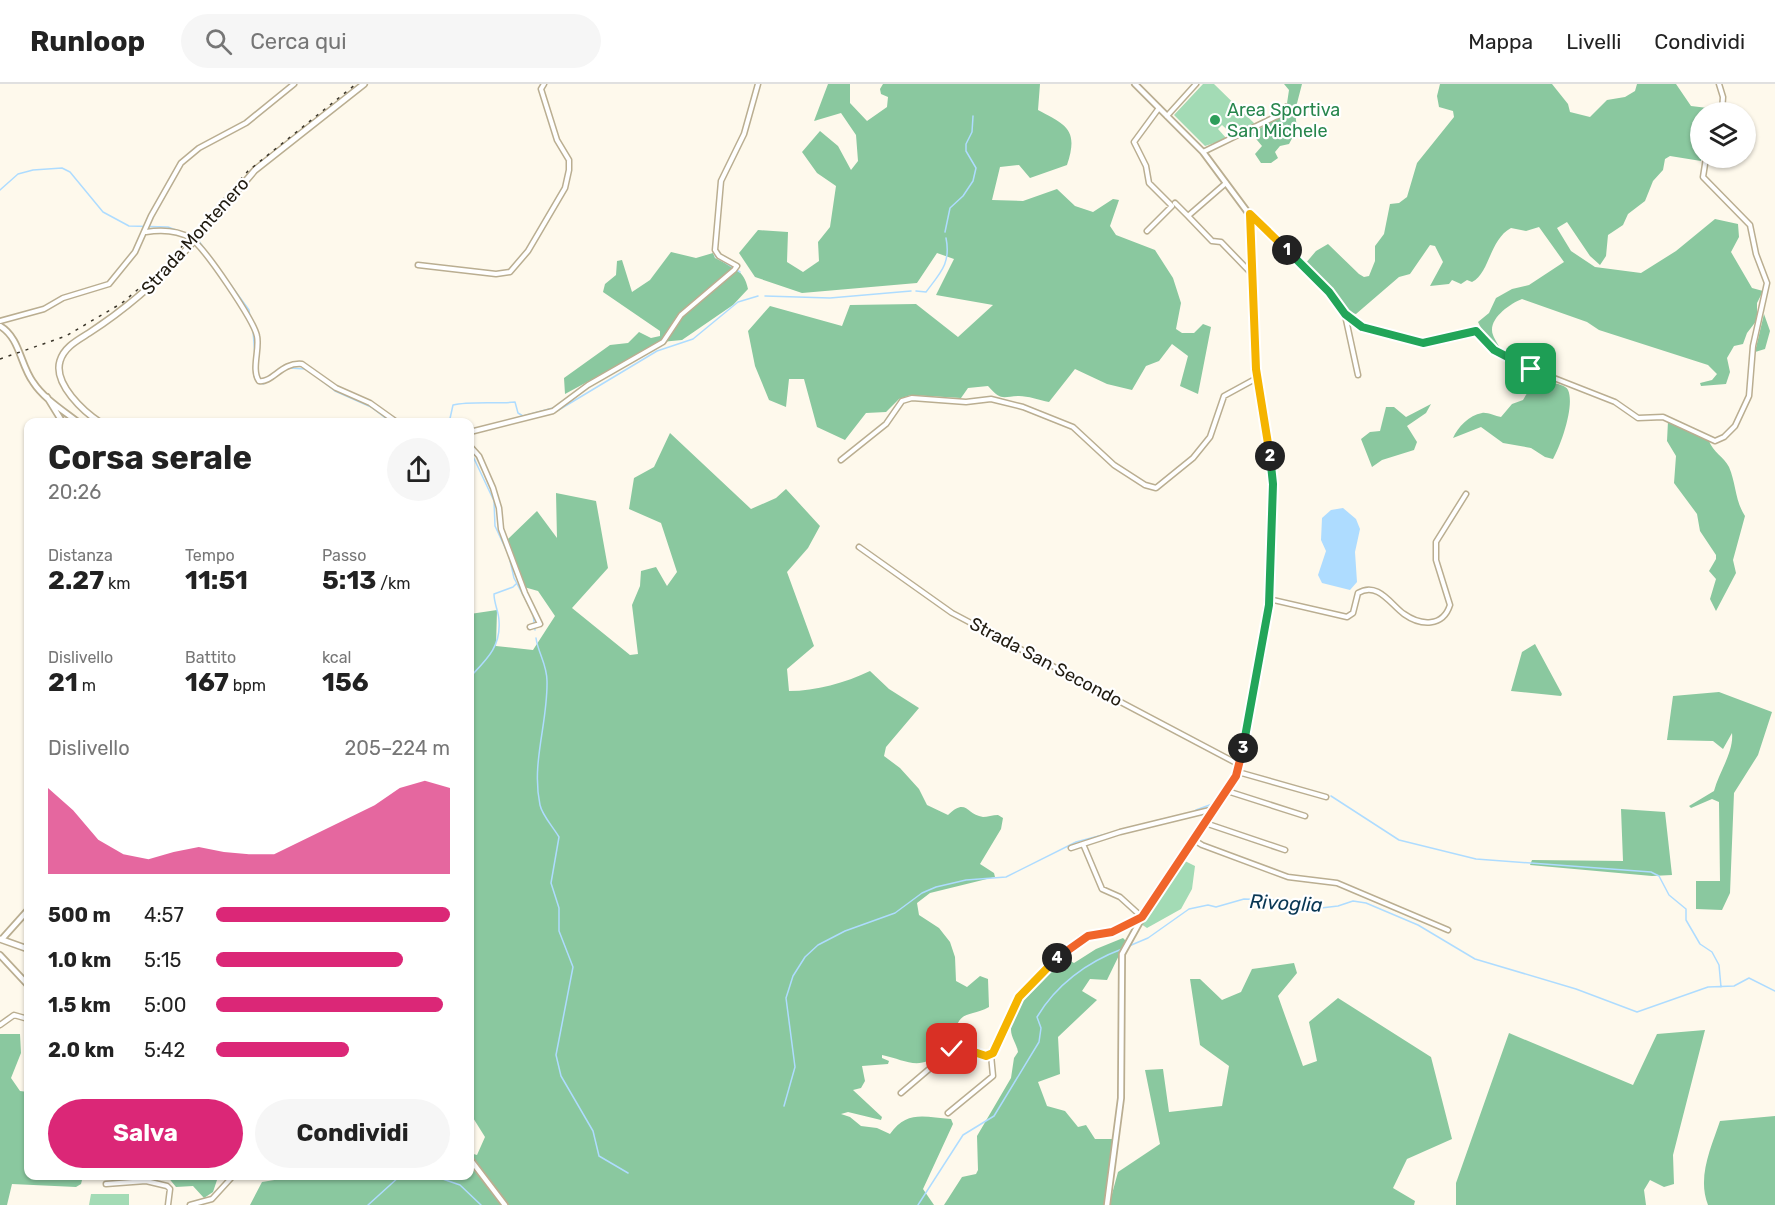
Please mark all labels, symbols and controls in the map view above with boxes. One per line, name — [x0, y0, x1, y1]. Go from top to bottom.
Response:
search box — [181, 14, 601, 68]
text: Runloop — [30, 25, 145, 58]
icon: search — [202, 25, 235, 58]
text: Cerca qui — [250, 28, 347, 55]
text: Mappa — [1468, 29, 1533, 54]
text: Livelli — [1566, 29, 1621, 54]
text: Condividi — [1654, 29, 1745, 54]
place label: Area Sportiva San Michele — [1227, 99, 1340, 142]
map controls — [1690, 102, 1756, 168]
button: layers — [1690, 102, 1756, 168]
marker: Area Sportiva San Michele — [1208, 113, 1222, 127]
street label: Strada Montenero — [136, 173, 254, 299]
pin: 1 — [1272, 235, 1302, 265]
text: 1 — [1283, 240, 1291, 259]
pin — [1505, 343, 1556, 394]
icon: arrive — [1514, 352, 1547, 385]
text: Corsa serale — [48, 438, 252, 477]
button: share — [387, 438, 450, 501]
pin: 2 — [1255, 441, 1285, 471]
text: 2 — [1265, 446, 1275, 465]
text: 20:26 — [48, 480, 101, 504]
text: Distanza — [48, 546, 113, 565]
text: Tempo — [185, 546, 235, 565]
text: Passo — [322, 546, 366, 565]
text: 2.27 — [48, 565, 104, 596]
text: 11:51 — [185, 565, 248, 596]
text: 5:13 — [322, 565, 376, 596]
text: km — [104, 574, 131, 593]
text: /km — [376, 574, 411, 593]
street label: Strada San Secondo — [966, 612, 1126, 712]
text: Dislivello — [48, 648, 113, 667]
text: Battito — [185, 648, 236, 667]
text: kcal — [322, 648, 351, 667]
text: 21 — [48, 667, 78, 698]
text: 167 — [185, 667, 229, 698]
text: 156 — [322, 667, 369, 698]
text: m — [78, 676, 96, 695]
text: bpm — [229, 676, 266, 695]
pin: 3 — [1228, 733, 1258, 763]
text: Dislivello — [48, 736, 130, 760]
text: 205–224 m — [345, 736, 450, 760]
text: 3 — [1238, 738, 1248, 757]
water label: Rivoglia — [1249, 889, 1324, 917]
text: 500 m — [48, 903, 111, 927]
text: 4:57 — [144, 903, 184, 927]
pin: 4 — [1042, 943, 1072, 973]
text: 1.0 km — [48, 948, 111, 972]
text: 5:15 — [144, 948, 181, 972]
text: 4 — [1052, 948, 1062, 967]
text: 1.5 km — [48, 993, 111, 1017]
text: 5:00 — [144, 993, 186, 1017]
pin — [926, 1023, 977, 1074]
icon: check — [935, 1032, 968, 1065]
text: 2.0 km — [48, 1038, 114, 1062]
text: 5:42 — [144, 1038, 185, 1062]
button: Salva — [48, 1099, 243, 1168]
button: Condividi — [255, 1099, 450, 1168]

